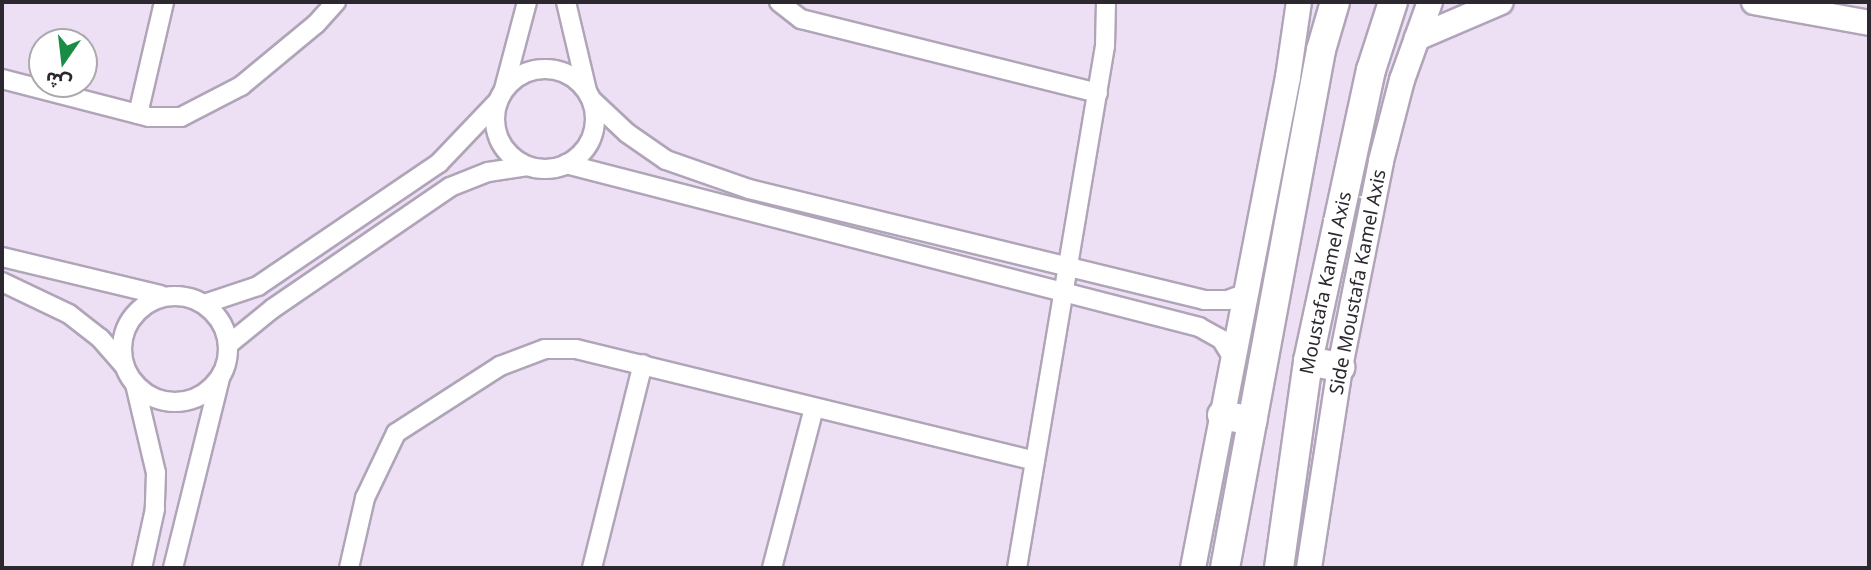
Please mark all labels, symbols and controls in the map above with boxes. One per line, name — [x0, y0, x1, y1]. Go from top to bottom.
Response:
north arrow — [28, 28, 98, 98]
text: ش — [43, 66, 74, 97]
street label: Side Moustafa Kamel Axis — [1325, 168, 1391, 396]
street label: Moustafa Kamel Axis — [1295, 190, 1357, 376]

